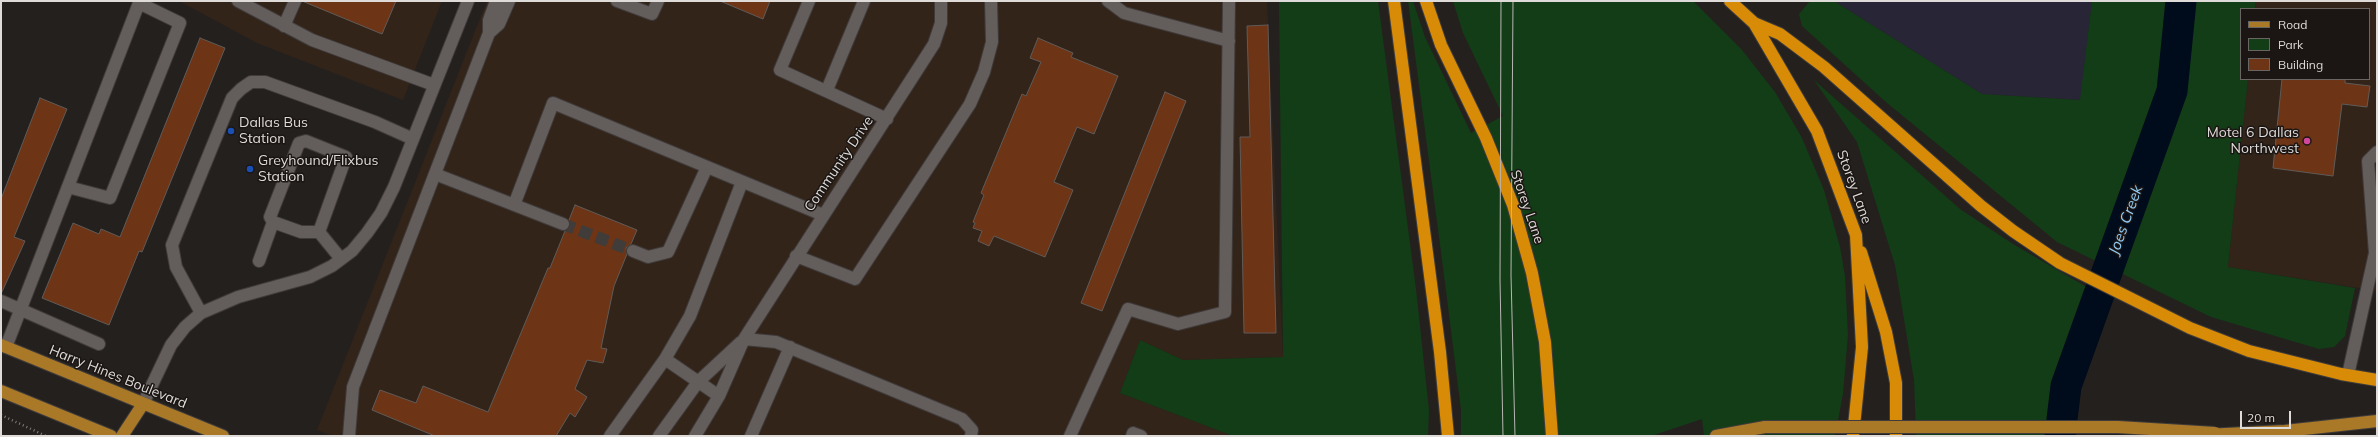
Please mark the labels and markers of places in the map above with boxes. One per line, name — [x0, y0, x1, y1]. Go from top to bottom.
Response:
place label: Dallas Bus Station — [239, 115, 308, 148]
place label: Motel 6 Dallas Northwest — [2207, 125, 2299, 158]
marker: Dallas Bus Station — [226, 126, 236, 136]
marker: Motel 6 Dallas Northwest — [2302, 136, 2312, 146]
place label: Greyhound/Flixbus Station — [258, 153, 379, 186]
marker: Greyhound/Flixbus Station — [245, 164, 255, 174]

